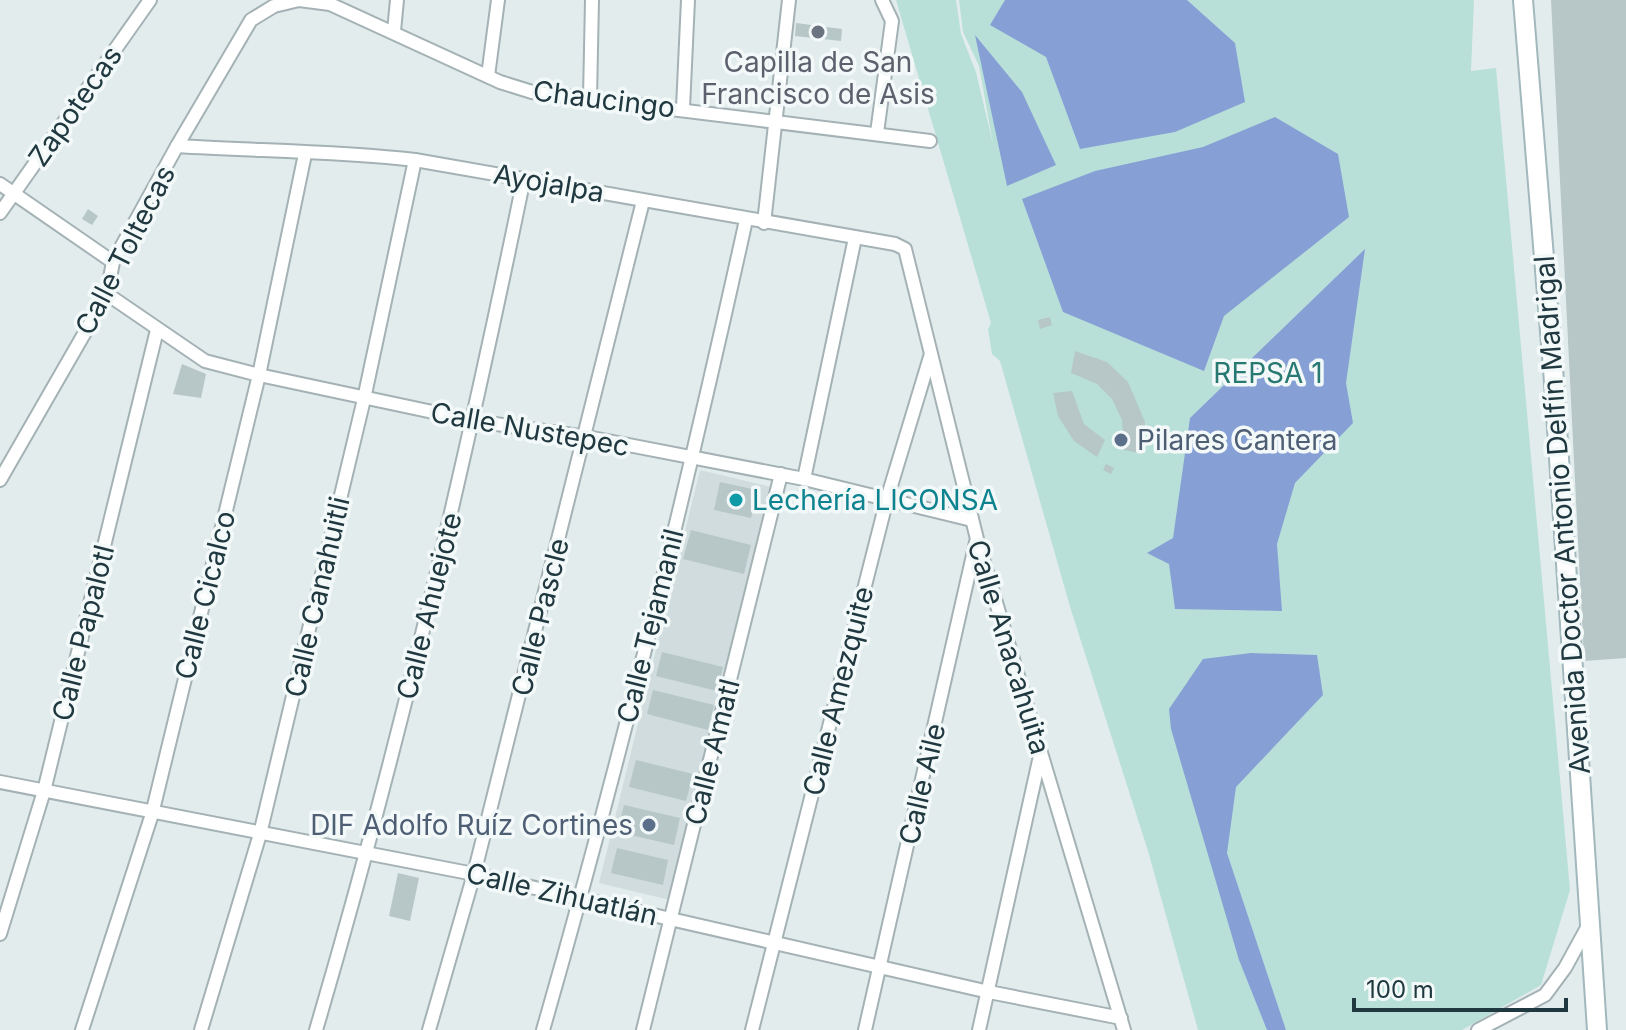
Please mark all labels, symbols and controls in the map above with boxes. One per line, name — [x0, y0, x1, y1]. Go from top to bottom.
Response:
marker: Capilla de San Francisco de Asis — [809, 23, 827, 41]
street label: Zapotecas — [21, 39, 129, 173]
place label: Capilla de San Francisco de Asis — [701, 45, 935, 111]
street label: Chaucingo — [531, 73, 677, 125]
street label: Ayojalpa — [491, 157, 607, 209]
street label: Calle Toltecas — [68, 160, 182, 340]
street label: Avenida Doctor Antonio Delfín Madrigal — [1527, 254, 1597, 776]
park label: REPSA 1 — [1213, 356, 1323, 390]
street label: Calle Nustepec — [428, 395, 632, 463]
place label: Pilares Cantera — [1137, 423, 1337, 457]
marker: Pilares Cantera — [1112, 431, 1130, 449]
place label: Lechería LICONSA — [752, 483, 998, 517]
marker: Lechería LICONSA — [727, 491, 745, 509]
street label: Calle Canahuitli — [277, 493, 357, 701]
street label: Calle Cicalco — [168, 507, 242, 683]
street label: Calle Ahuejote — [389, 509, 469, 703]
street label: Calle Tejamanil — [609, 525, 691, 727]
street label: Calle Pascle — [504, 535, 576, 699]
street label: Calle Anacahuita — [960, 536, 1058, 758]
street label: Calle Papalotl — [45, 541, 121, 725]
street label: Calle Amezquite — [796, 583, 880, 799]
street label: Calle Amatl — [677, 675, 747, 829]
street label: Calle Aile — [892, 720, 952, 848]
place label: DIF Adolfo Ruíz Cortines — [310, 808, 633, 842]
marker: DIF Adolfo Ruíz Cortines — [640, 816, 658, 834]
street label: Calle Zihuatlán — [463, 855, 661, 933]
scale bar — [1354, 962, 1566, 1012]
text: 100 m — [1366, 975, 1434, 1004]

